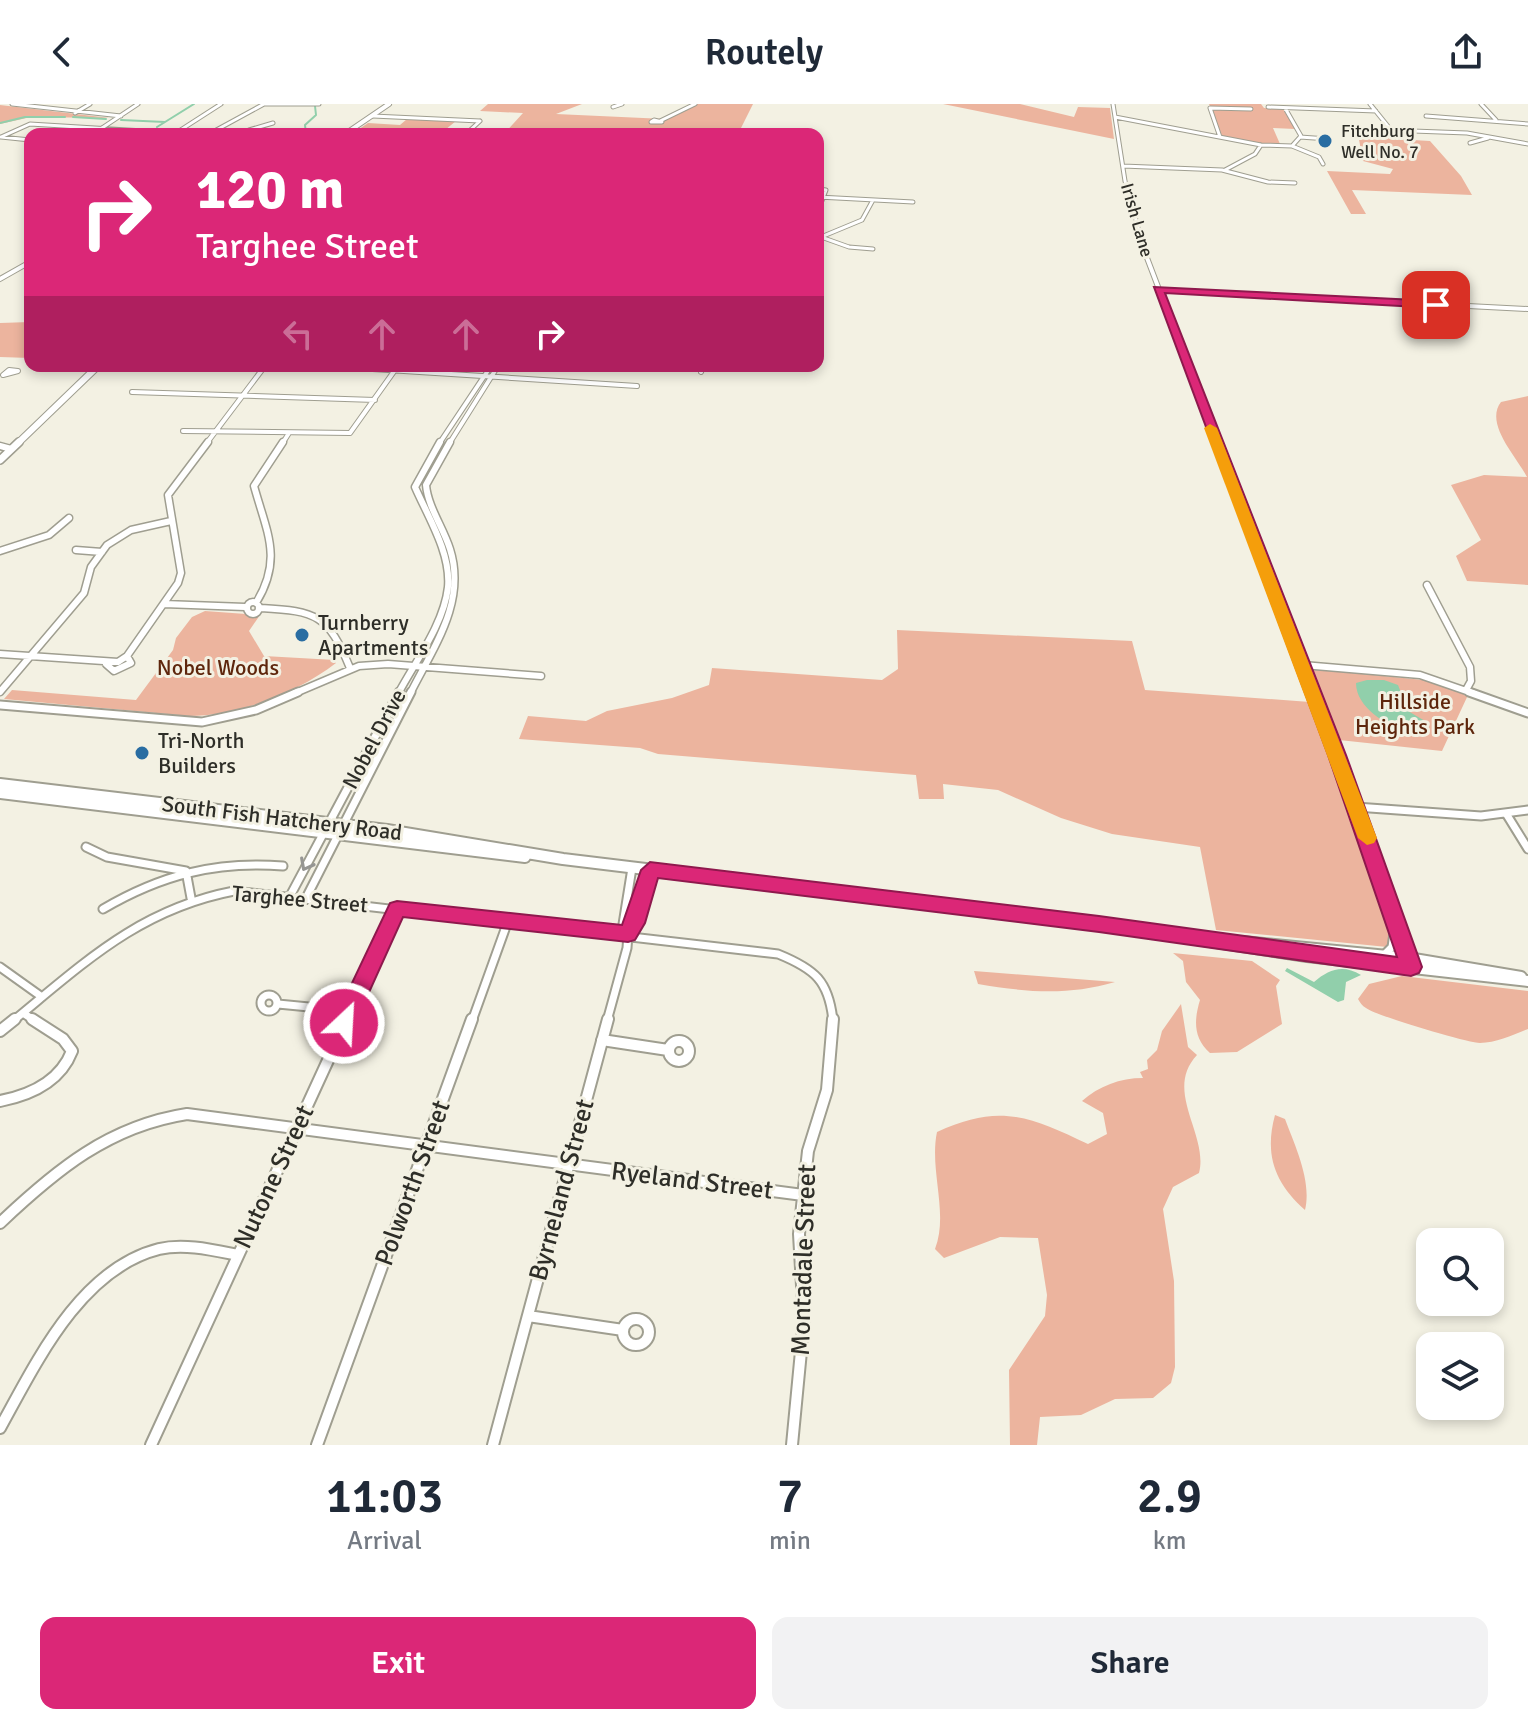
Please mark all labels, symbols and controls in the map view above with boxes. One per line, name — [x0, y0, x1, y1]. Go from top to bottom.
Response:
icon: back — [40, 30, 84, 74]
text: Routely — [705, 30, 823, 75]
icon: share — [1444, 30, 1488, 74]
place label: Fitchburg Well No. 7 — [1341, 120, 1419, 163]
marker: Fitchburg Well No. 7 — [1316, 132, 1334, 150]
text: 120 m — [196, 155, 344, 224]
icon: right — [64, 160, 168, 264]
street label: Irish Lane — [1116, 180, 1158, 260]
text: Targhee Street — [196, 224, 419, 269]
pin — [1402, 271, 1470, 339]
icon: arrive — [1414, 283, 1458, 327]
icon: left — [276, 312, 320, 356]
icon: ahead — [360, 312, 404, 356]
icon: ahead — [444, 312, 488, 356]
icon: right — [528, 312, 572, 356]
place label: Turnberry Apartments — [318, 609, 428, 661]
marker: Turnberry Apartments — [293, 626, 311, 644]
park label: Nobel Woods — [157, 654, 279, 681]
street label: Nobel Drive — [336, 684, 412, 794]
park label: Hillside Heights Park — [1355, 688, 1475, 740]
place label: Tri-North Builders — [158, 727, 245, 779]
marker: Tri-North Builders — [133, 744, 151, 762]
street label: South Fish Hatchery Road — [160, 790, 404, 846]
one-way arrow — [301, 857, 316, 871]
street label: Targhee Street — [231, 880, 369, 918]
position arrow — [302, 981, 386, 1065]
street label: Polworth Street — [368, 1096, 458, 1270]
street label: Byrneland Street — [522, 1096, 602, 1284]
street label: Nutone Street — [227, 1100, 321, 1254]
street label: Ryeland Street — [609, 1155, 775, 1207]
street label: Montadale Street — [785, 1164, 823, 1356]
map controls — [1416, 1228, 1504, 1420]
button: search — [1416, 1228, 1504, 1316]
button: layers — [1416, 1332, 1504, 1420]
text: 11:03 — [326, 1467, 443, 1526]
text: 7 — [777, 1467, 803, 1526]
text: 2.9 — [1137, 1467, 1202, 1526]
text: Arrival — [347, 1525, 422, 1557]
text: min — [769, 1525, 811, 1557]
text: km — [1153, 1525, 1186, 1557]
button: Exit — [40, 1617, 756, 1709]
button: Share — [772, 1617, 1488, 1709]

